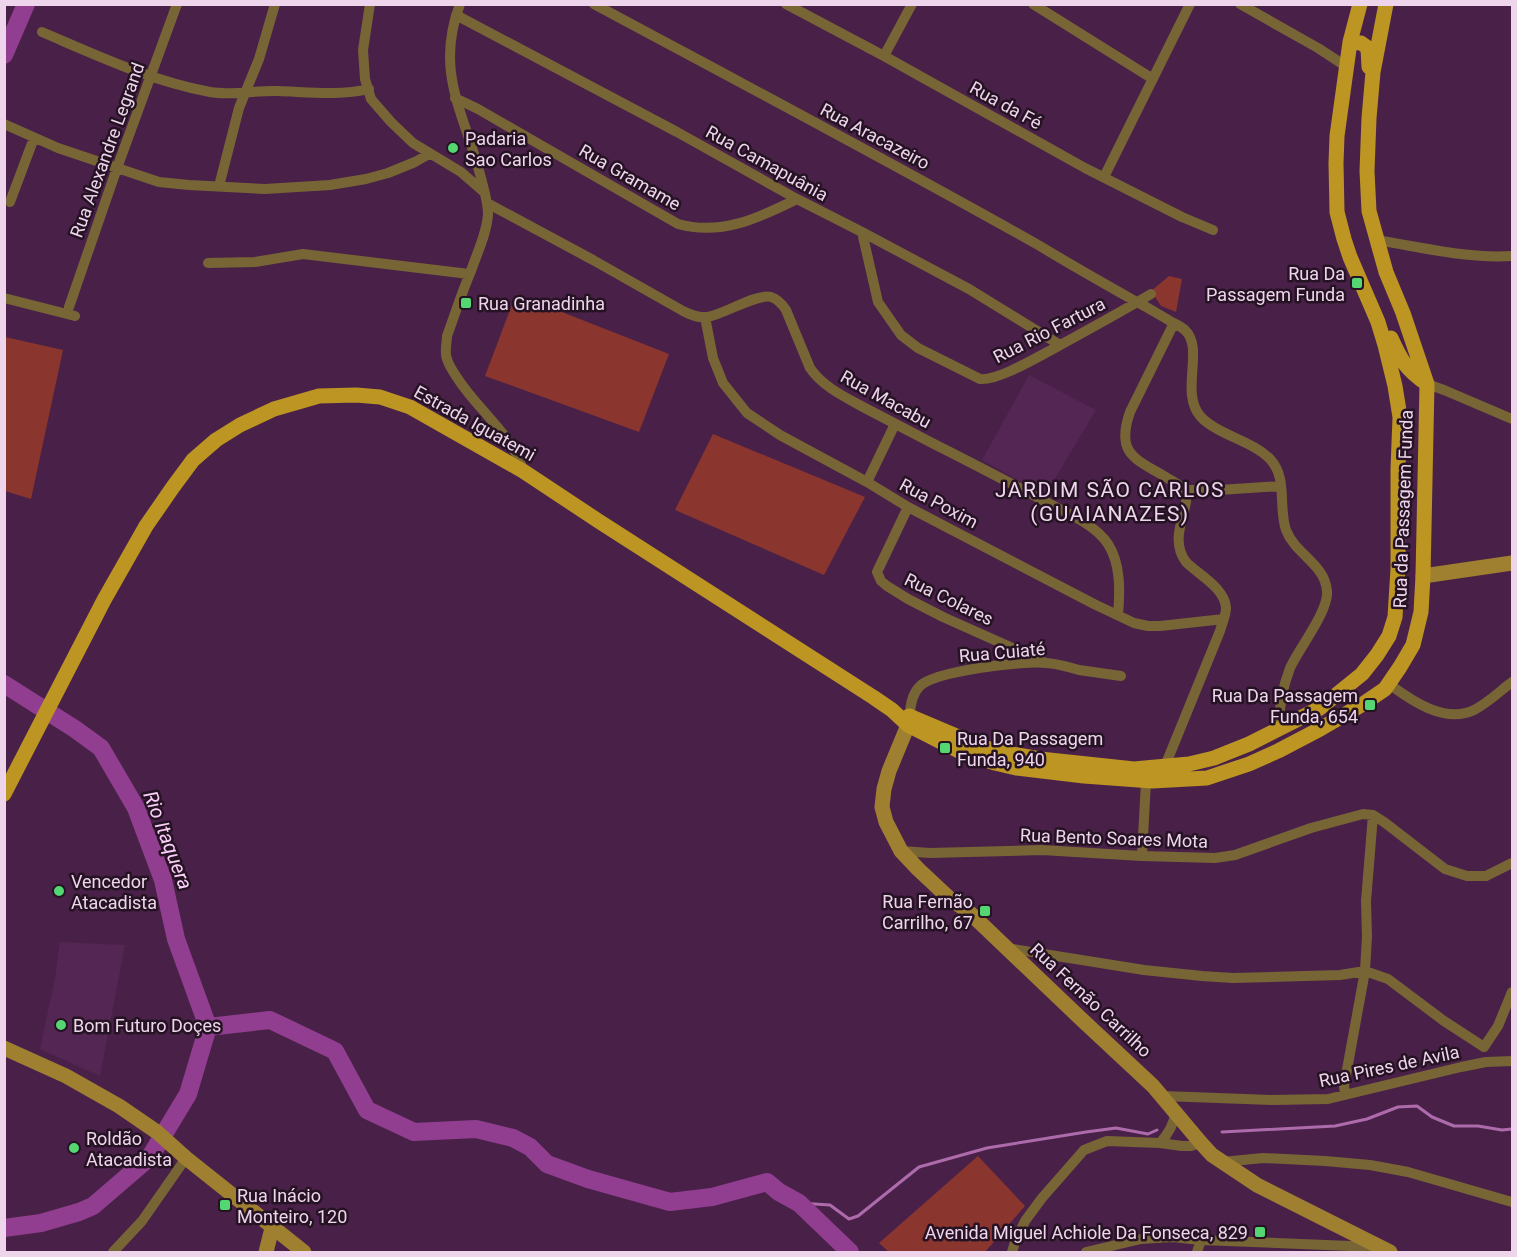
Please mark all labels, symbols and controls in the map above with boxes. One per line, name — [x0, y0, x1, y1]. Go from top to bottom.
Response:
street label: Rua Alexandre Legrand — [66, 60, 148, 240]
street label: Rua da Fé — [966, 77, 1046, 133]
street label: Rua Aracazeiro — [817, 98, 933, 174]
street label: Rua Camapuânia — [702, 121, 832, 205]
place label: Padaria Sao Carlos — [465, 128, 552, 170]
street label: Rua Gramame — [575, 139, 685, 215]
marker: Padaria Sao Carlos — [446, 141, 460, 155]
place label: Rua Da Passagem Funda — [1206, 263, 1345, 305]
marker: Rua Da Passagem Funda — [1350, 276, 1364, 290]
place label: Rua Granadinha — [478, 293, 605, 314]
street label: Rua Rio Fartura — [990, 293, 1108, 367]
marker: Rua Granadinha — [459, 296, 473, 310]
street label: Rua Macabu — [837, 366, 935, 432]
street label: Estrada Iguatemi — [411, 381, 539, 465]
street label: Rua da Passagem Funda — [1389, 409, 1417, 609]
street label: Rua Poxim — [896, 474, 982, 532]
district label: JARDIM SÃO CARLOS (GUAIANAZES) — [995, 478, 1225, 526]
street label: Rua Colares — [901, 568, 997, 630]
street label: Rua Cuiaté — [958, 638, 1046, 666]
place label: Rua Da Passagem Funda, 654 — [1212, 685, 1358, 727]
marker: Rua Da Passagem Funda, 654 — [1363, 698, 1377, 712]
place label: Rua Da Passagem Funda, 940 — [957, 728, 1103, 770]
marker: Rua Da Passagem Funda, 940 — [938, 741, 952, 755]
water label: Rio Itaquera — [138, 787, 198, 893]
street label: Rua Bento Soares Mota — [1020, 824, 1208, 852]
place label: Vencedor Atacadista — [71, 871, 157, 913]
marker: Vencedor Atacadista — [52, 884, 66, 898]
place label: Rua Fernão Carrilho, 67 — [882, 891, 973, 933]
marker: Rua Fernão Carrilho, 67 — [978, 904, 992, 918]
street label: Rua Fernão Carrilho — [1026, 939, 1156, 1061]
place label: Bom Futuro Doçes — [73, 1015, 221, 1036]
marker: Bom Futuro Doçes — [54, 1018, 68, 1032]
street label: Rua Pires de Avila — [1317, 1041, 1461, 1091]
place label: Roldão Atacadista — [86, 1128, 172, 1170]
marker: Roldão Atacadista — [67, 1141, 81, 1155]
place label: Rua Inácio Monteiro, 120 — [237, 1185, 347, 1227]
marker: Rua Inácio Monteiro, 120 — [218, 1198, 232, 1212]
place label: Avenida Miguel Achiole Da Fonseca, 829 — [925, 1222, 1248, 1243]
marker: Avenida Miguel Achiole Da Fonseca, 829 — [1253, 1225, 1267, 1239]

